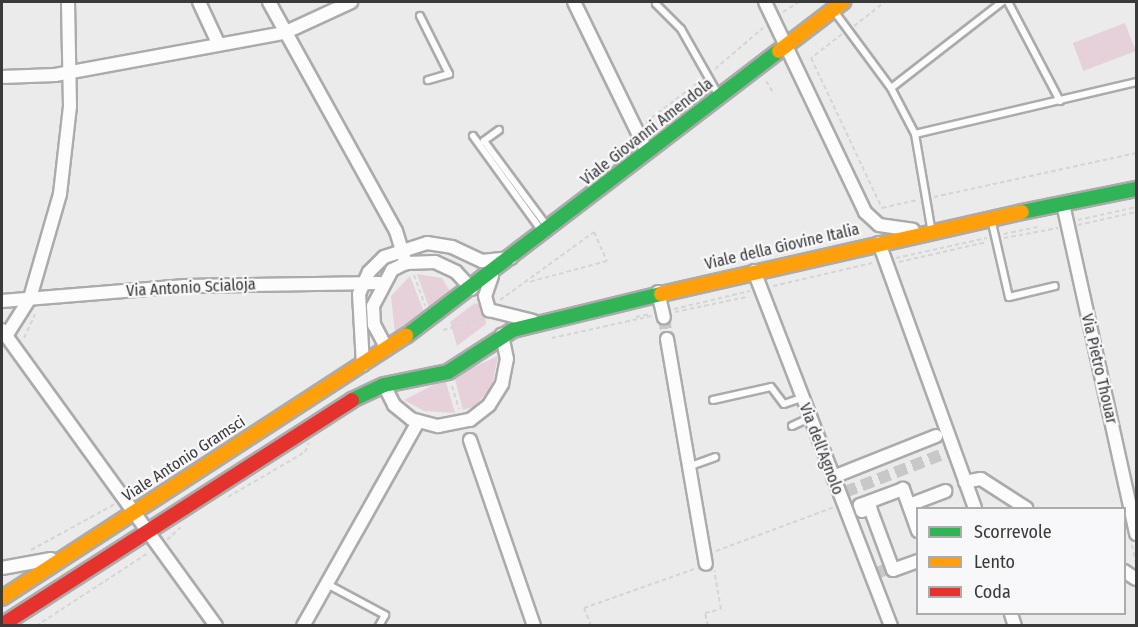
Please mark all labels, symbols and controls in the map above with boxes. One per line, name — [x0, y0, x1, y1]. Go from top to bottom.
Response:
street label: Viale Giovanni Amendola — [577, 74, 717, 190]
street label: Viale della Giovine Italia — [703, 220, 861, 274]
street label: Via Antonio Scialoja — [126, 275, 256, 301]
street label: Via Pietro Thouar — [1077, 312, 1121, 426]
street label: Via dell'Agnolo — [795, 400, 847, 498]
street label: Viale Antonio Gramsci — [119, 412, 249, 506]
legend — [916, 507, 1126, 615]
text: Scorrevole — [974, 521, 1052, 543]
text: Lento — [974, 551, 1015, 573]
text: Coda — [974, 581, 1011, 603]

